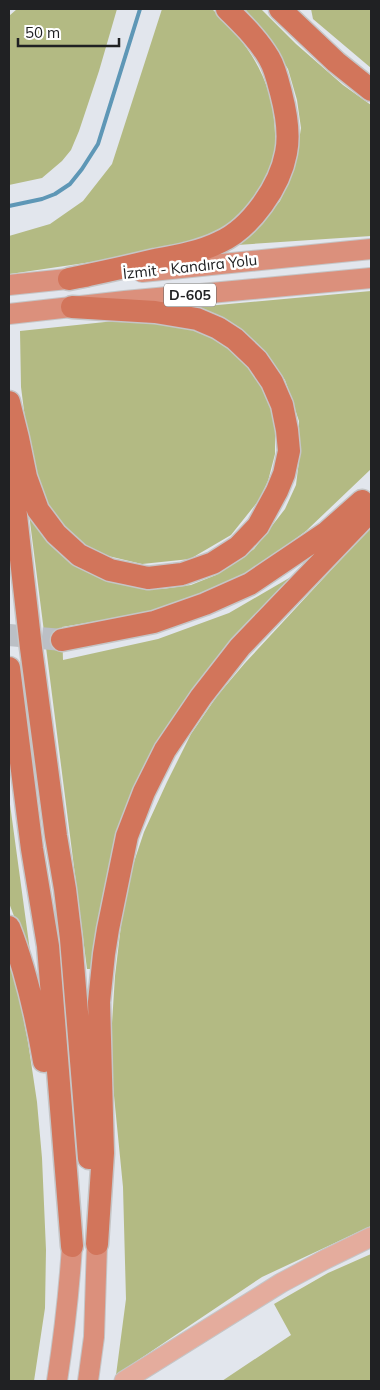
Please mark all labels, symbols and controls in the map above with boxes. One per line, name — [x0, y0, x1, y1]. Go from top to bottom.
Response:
scale bar — [18, 15, 119, 47]
text: 50 m — [25, 23, 60, 42]
street label: İzmit - Kandıra Yolu — [122, 250, 258, 283]
road number: D-605 — [164, 284, 216, 306]

